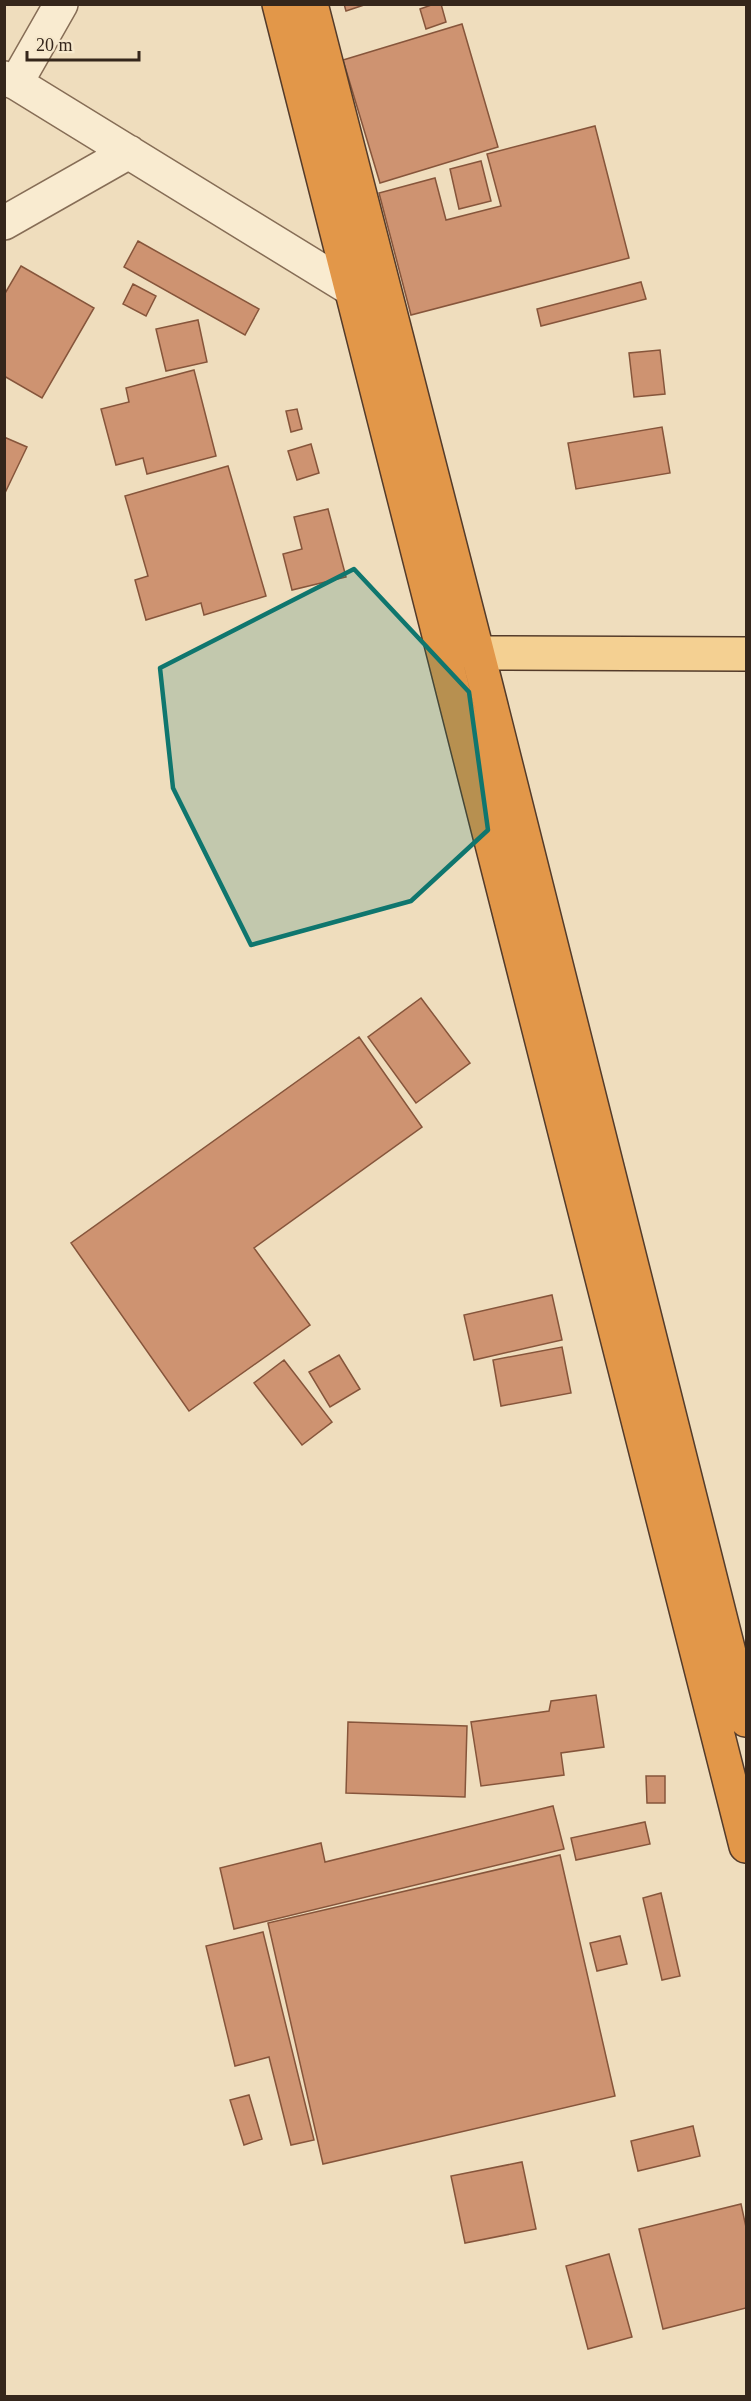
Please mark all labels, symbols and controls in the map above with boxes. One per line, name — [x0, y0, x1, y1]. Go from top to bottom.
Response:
scale bar — [27, 24, 140, 62]
text: 20 m — [36, 35, 73, 55]

